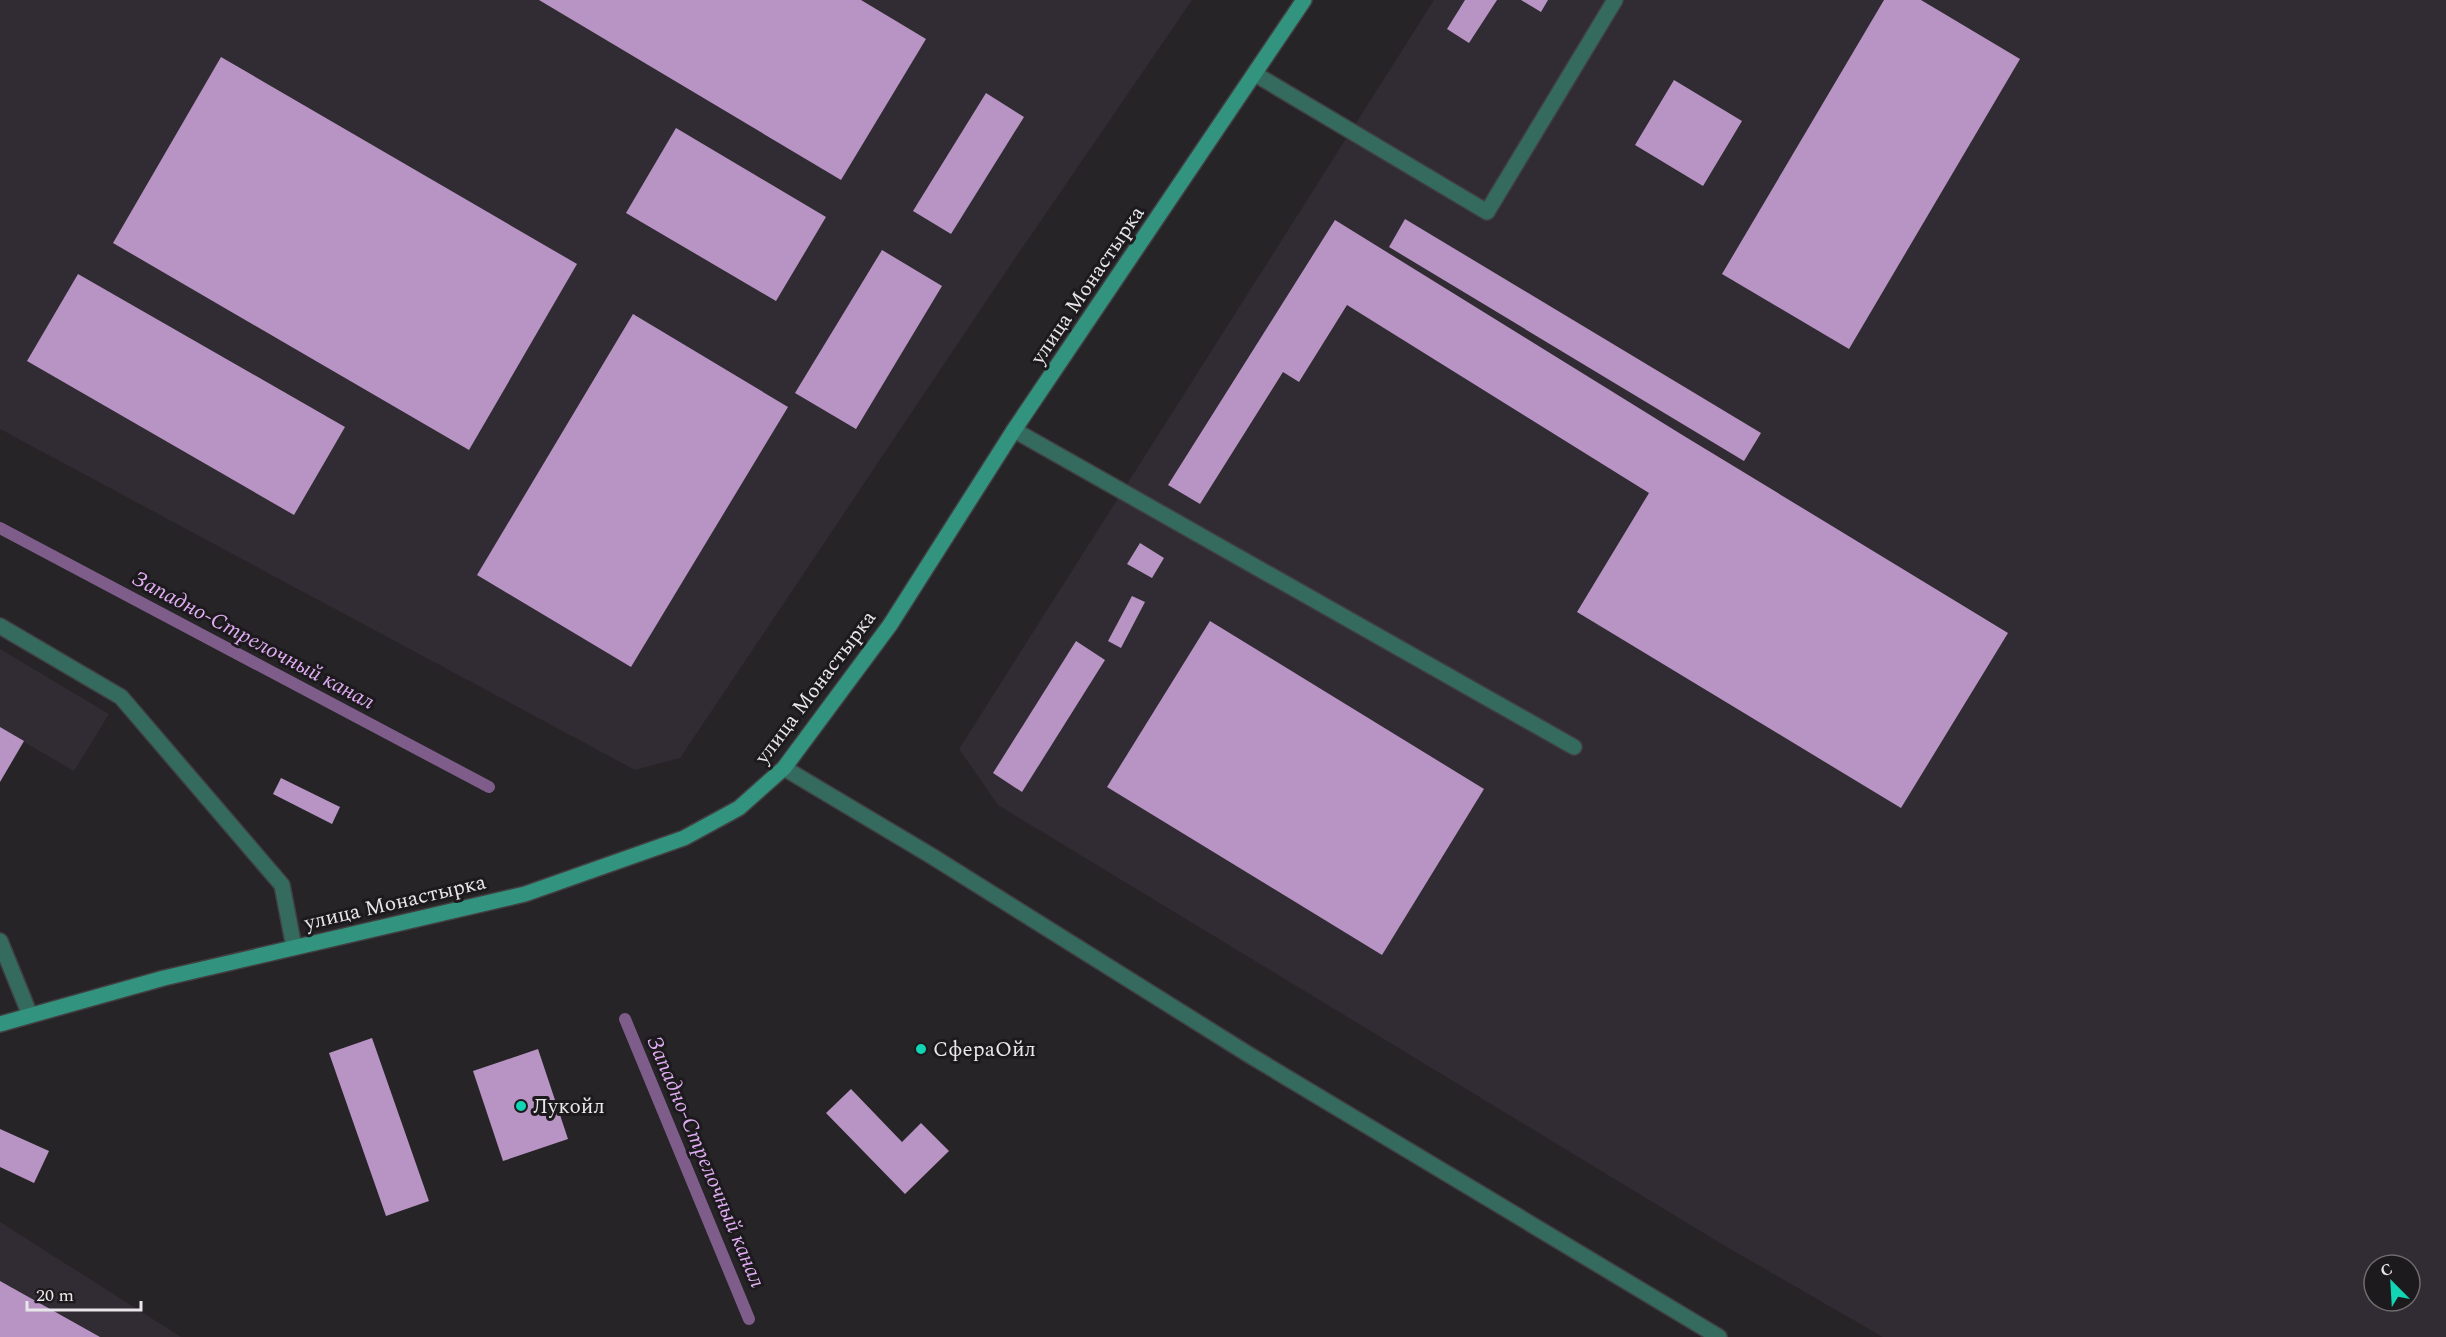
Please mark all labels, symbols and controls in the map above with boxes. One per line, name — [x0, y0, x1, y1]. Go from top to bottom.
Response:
street label: улица Монастырка — [1022, 199, 1153, 372]
water label: Западно-Стрелочный канал — [126, 562, 381, 719]
street label: улица Монастырка — [747, 603, 885, 772]
street label: улица Монастырка — [300, 866, 490, 940]
water label: Западно-Стрелочный канал — [637, 1030, 774, 1293]
place label: СфераОйл — [933, 1034, 1036, 1066]
marker: СфераОйл — [914, 1042, 928, 1056]
place label: Лукойл — [533, 1091, 605, 1123]
marker: Лукойл — [514, 1099, 528, 1113]
north arrow — [2362, 1253, 2422, 1313]
text: С — [2376, 1257, 2396, 1283]
scale bar — [27, 1274, 141, 1312]
text: 20 m — [36, 1282, 74, 1309]

